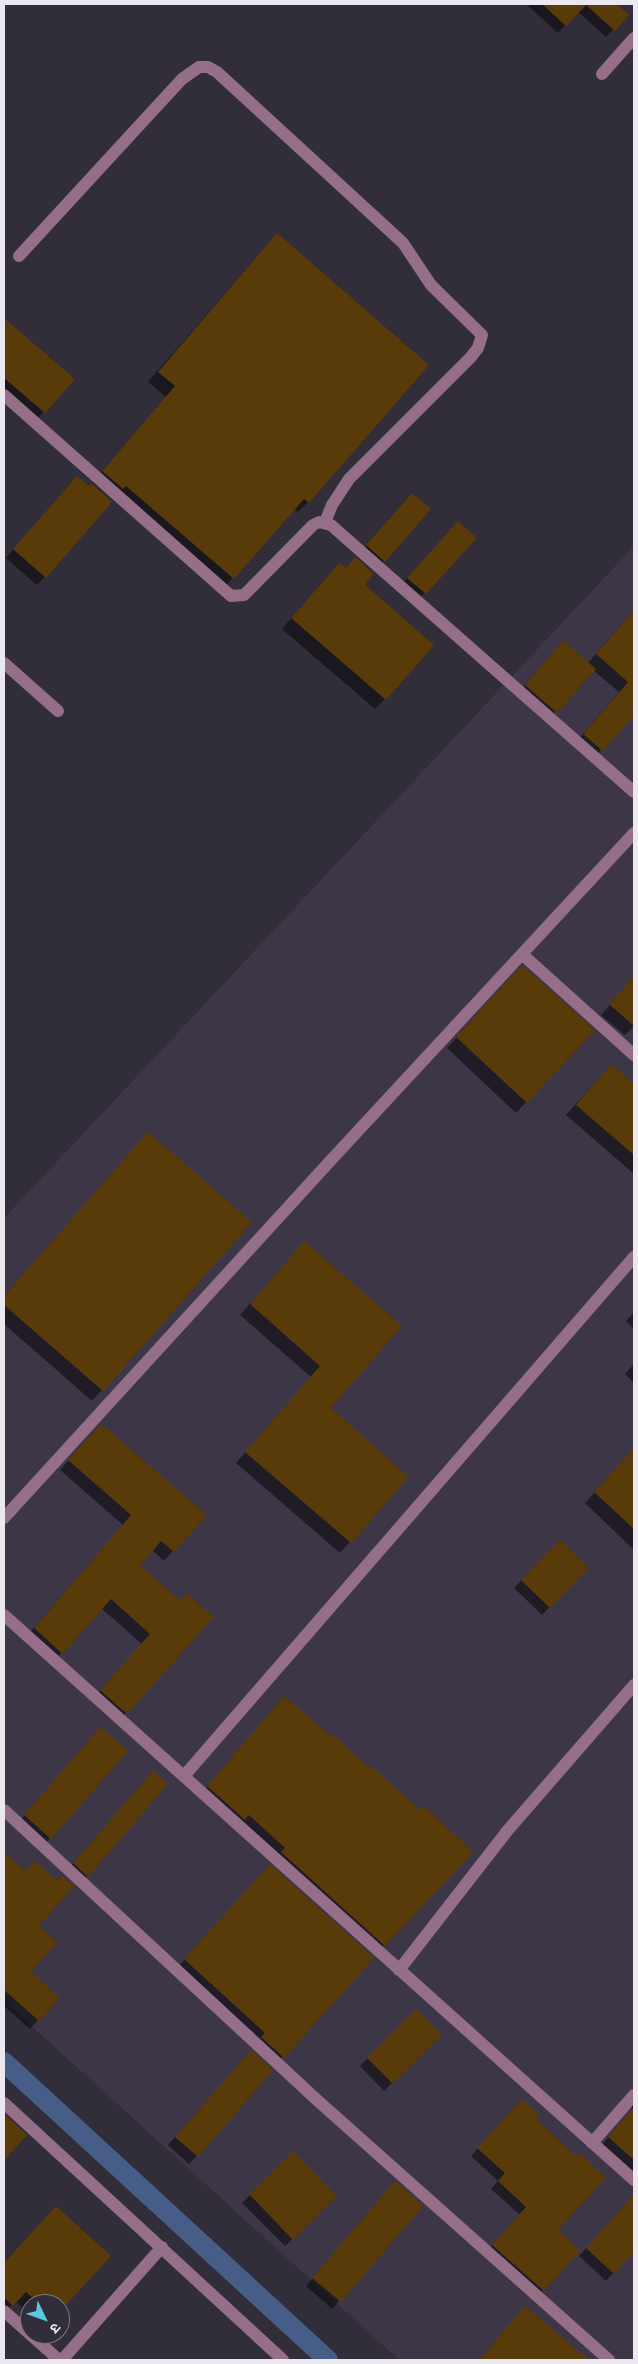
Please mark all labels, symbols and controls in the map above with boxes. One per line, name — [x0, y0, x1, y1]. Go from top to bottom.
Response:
north arrow — [20, 2294, 70, 2344]
text: उ — [47, 2320, 65, 2337]

